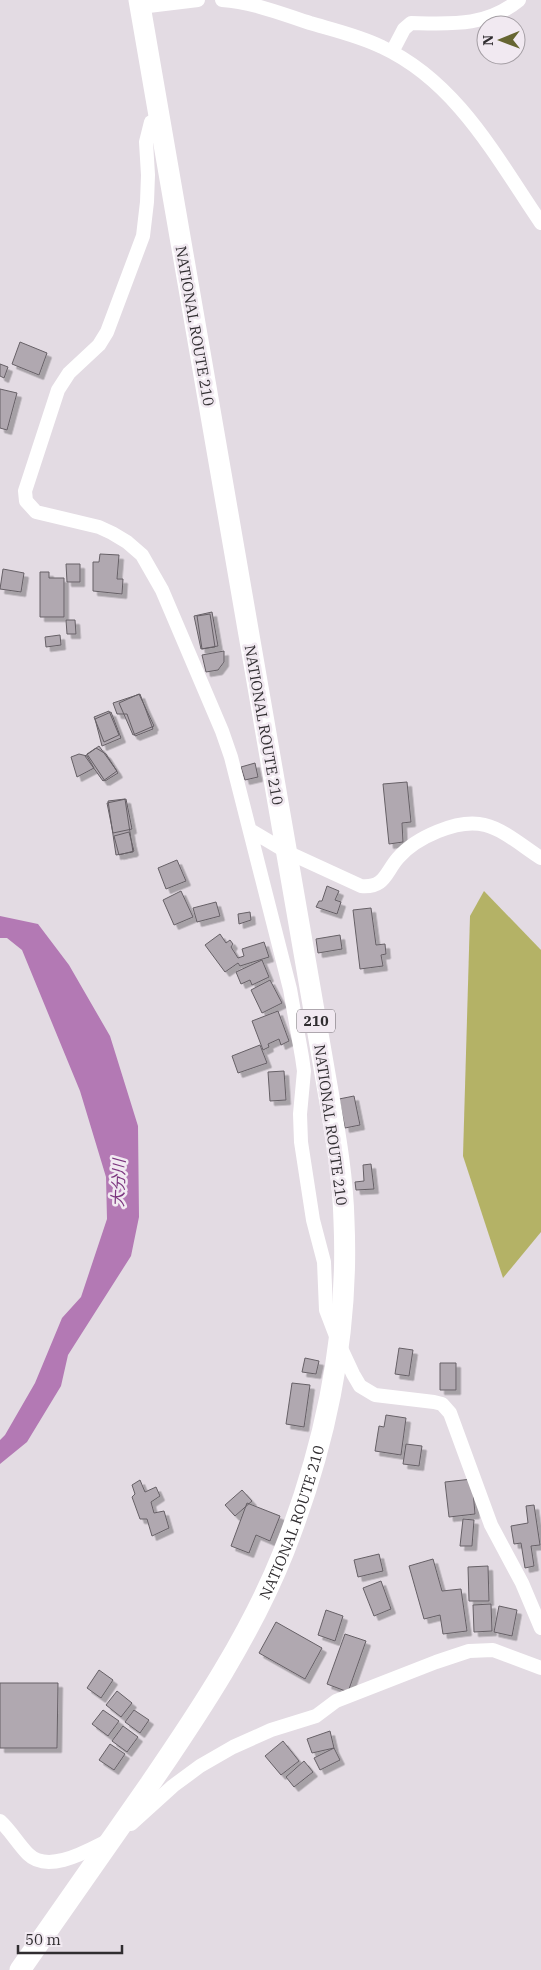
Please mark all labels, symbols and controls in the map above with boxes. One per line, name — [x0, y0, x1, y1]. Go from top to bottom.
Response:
north arrow — [476, 15, 526, 65]
text: N — [479, 35, 497, 46]
street label: NATIONAL ROUTE 210 — [172, 244, 218, 408]
street label: NATIONAL ROUTE 210 — [241, 643, 287, 807]
road number: 210 — [297, 1009, 335, 1032]
street label: NATIONAL ROUTE 210 — [310, 1043, 352, 1207]
water label: 大分川 — [107, 1157, 129, 1207]
street label: NATIONAL ROUTE 210 — [255, 1443, 328, 1602]
scale bar — [18, 1922, 121, 1954]
text: 50 m — [25, 1930, 61, 1949]

